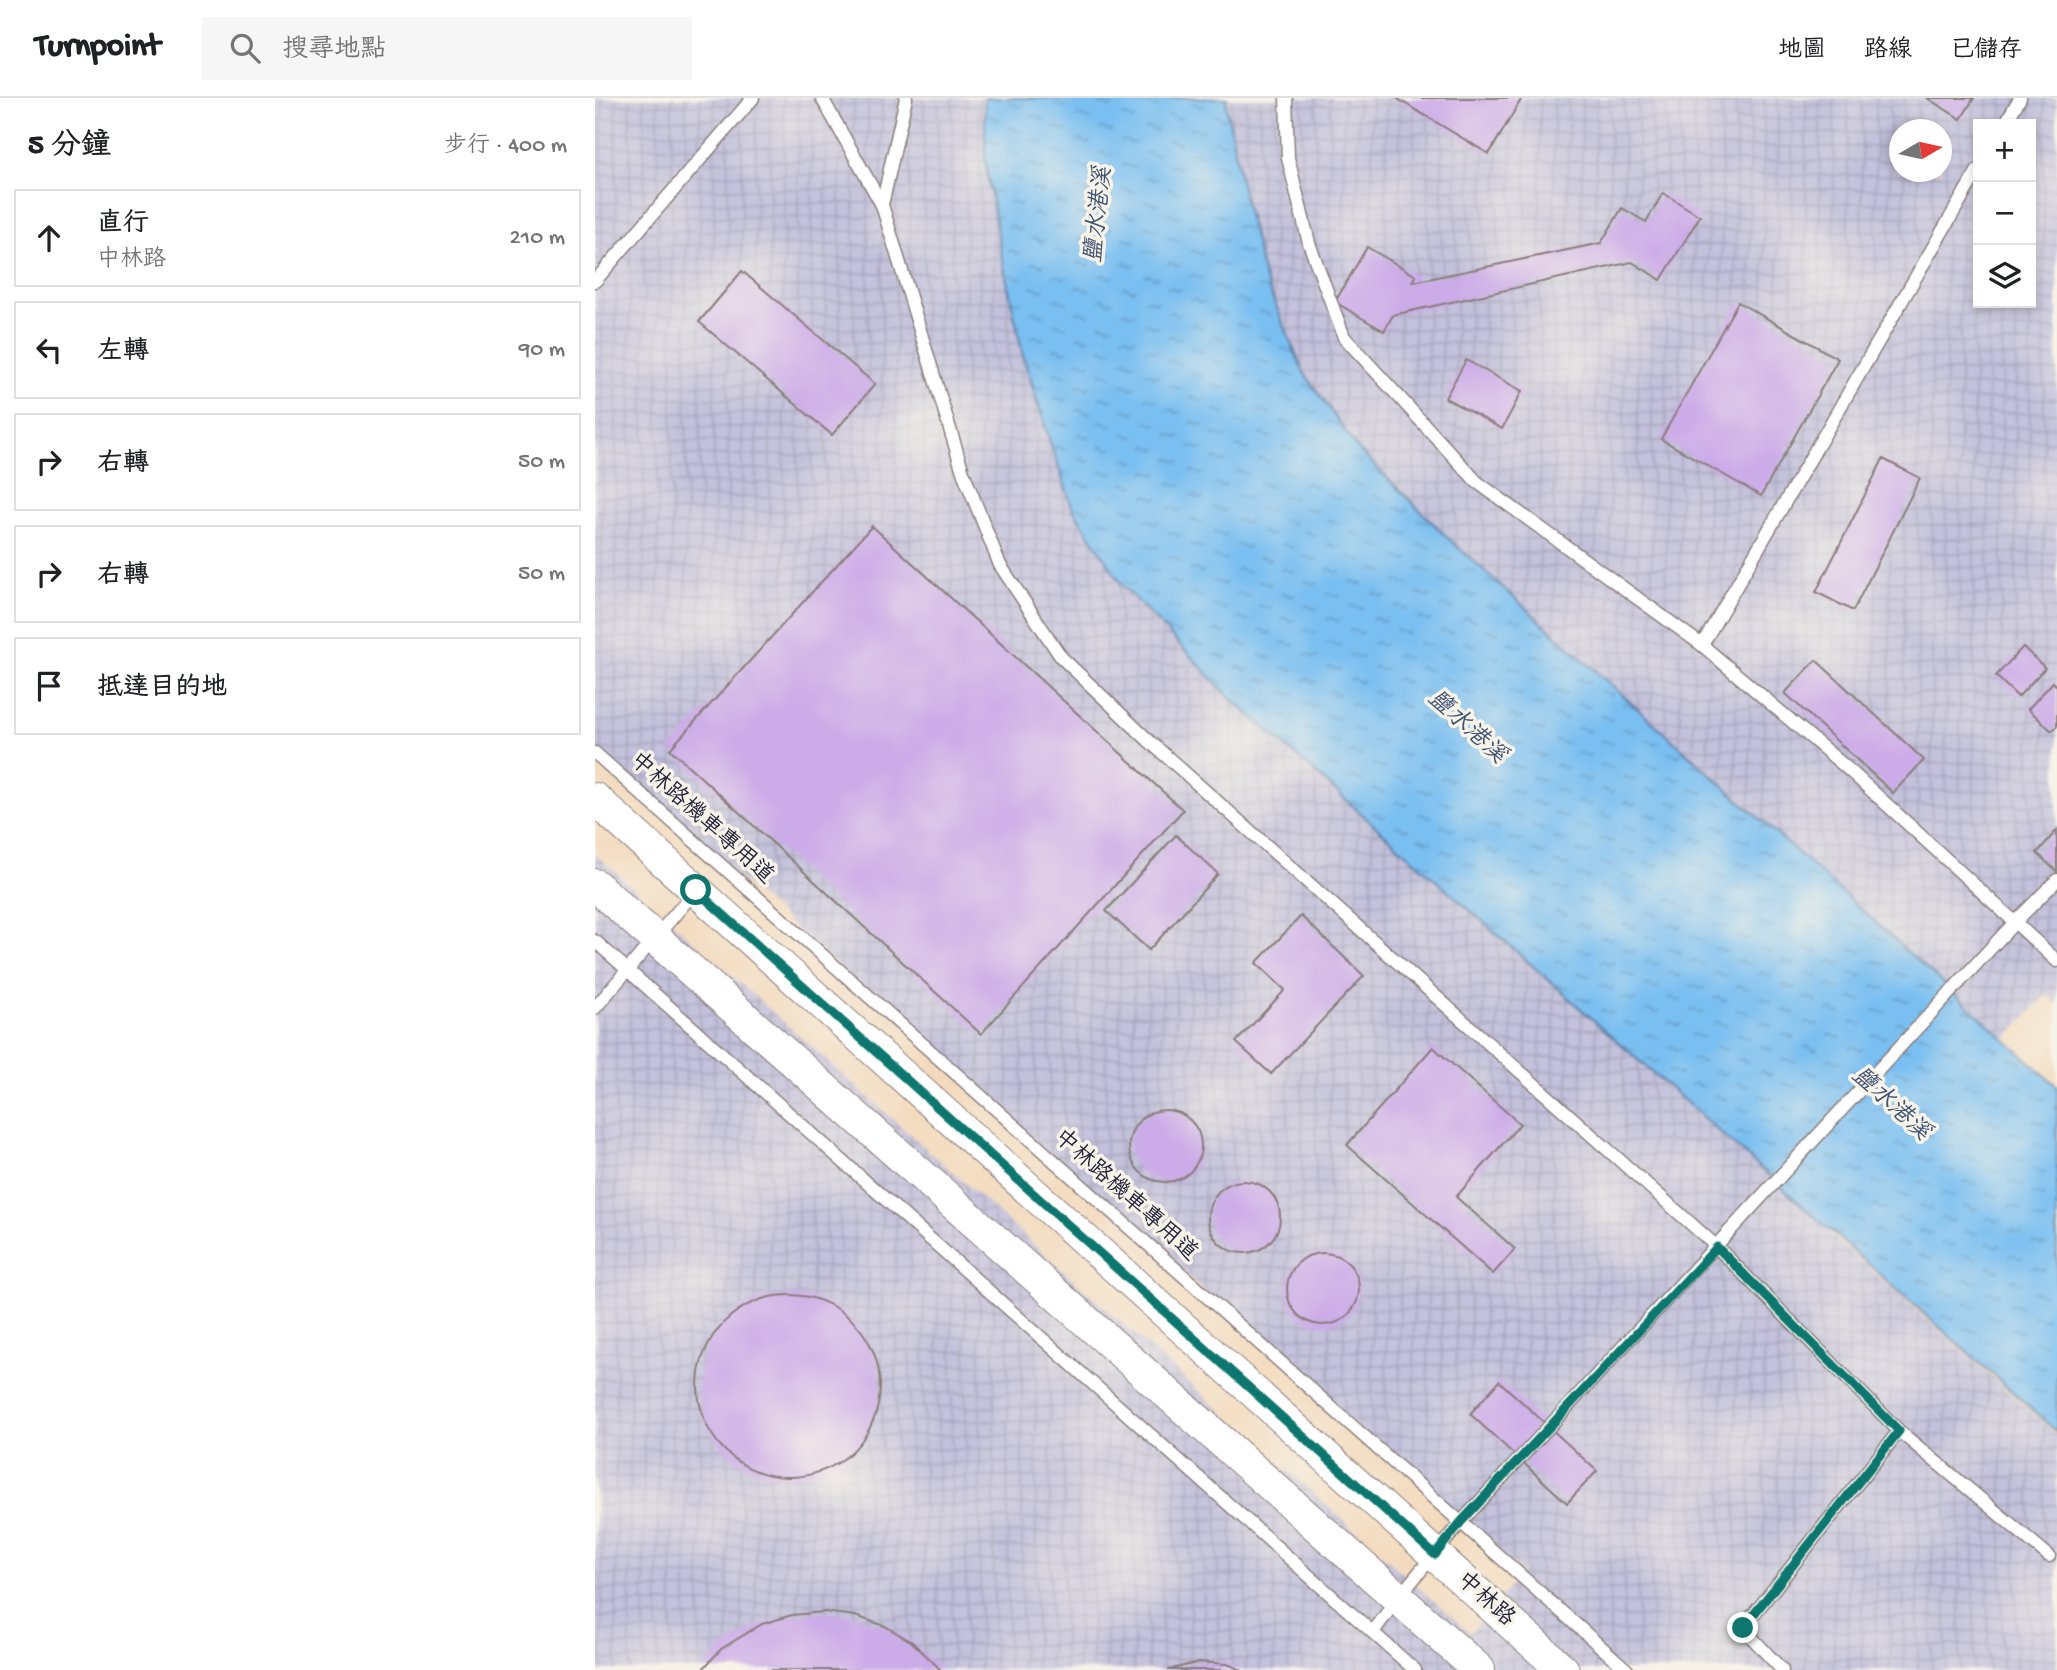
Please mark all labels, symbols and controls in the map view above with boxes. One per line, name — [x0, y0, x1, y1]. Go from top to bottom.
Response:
search box — [202, 17, 692, 80]
text: Turnpoint — [35, 29, 160, 67]
icon: search — [226, 29, 264, 67]
text: 搜尋地點 — [282, 36, 386, 67]
text: 地圖 — [1778, 37, 1826, 66]
text: 路線 — [1864, 37, 1912, 66]
text: 已儲存 — [1950, 37, 2022, 66]
north arrow — [1889, 119, 1952, 182]
map controls — [1973, 119, 2036, 308]
button: + — [1973, 119, 2036, 182]
text: 5 分鐘 — [28, 130, 111, 165]
text: 步行 · 400 m — [444, 133, 567, 160]
water label: 鹽水港溪 — [1080, 164, 1120, 264]
button: − — [1973, 182, 2036, 245]
text: 直行 — [97, 210, 149, 241]
icon: ahead — [30, 219, 68, 257]
text: 210 m — [510, 225, 565, 252]
button: layers — [1973, 245, 2036, 308]
text: 中林路 — [97, 247, 166, 274]
icon: left — [30, 331, 68, 369]
text: 90 m — [519, 337, 565, 364]
text: 左轉 — [97, 338, 149, 369]
icon: right — [30, 443, 68, 481]
text: 50 m — [518, 449, 565, 476]
text: 右轉 — [97, 450, 149, 481]
icon: right — [30, 555, 68, 593]
text: 50 m — [518, 561, 565, 588]
text: 右轉 — [97, 562, 149, 593]
icon: arrive — [30, 667, 68, 705]
text: 抵達目的地 — [97, 674, 227, 705]
water label: 鹽水港溪 — [1421, 684, 1514, 772]
street label: 中林路機車專用道 — [624, 746, 780, 891]
route start — [680, 874, 711, 905]
water label: 鹽水港溪 — [1845, 1061, 1938, 1149]
street label: 中林路機車專用道 — [1048, 1123, 1204, 1268]
street label: 中林路 — [1450, 1566, 1520, 1633]
route end — [1727, 1612, 1758, 1643]

